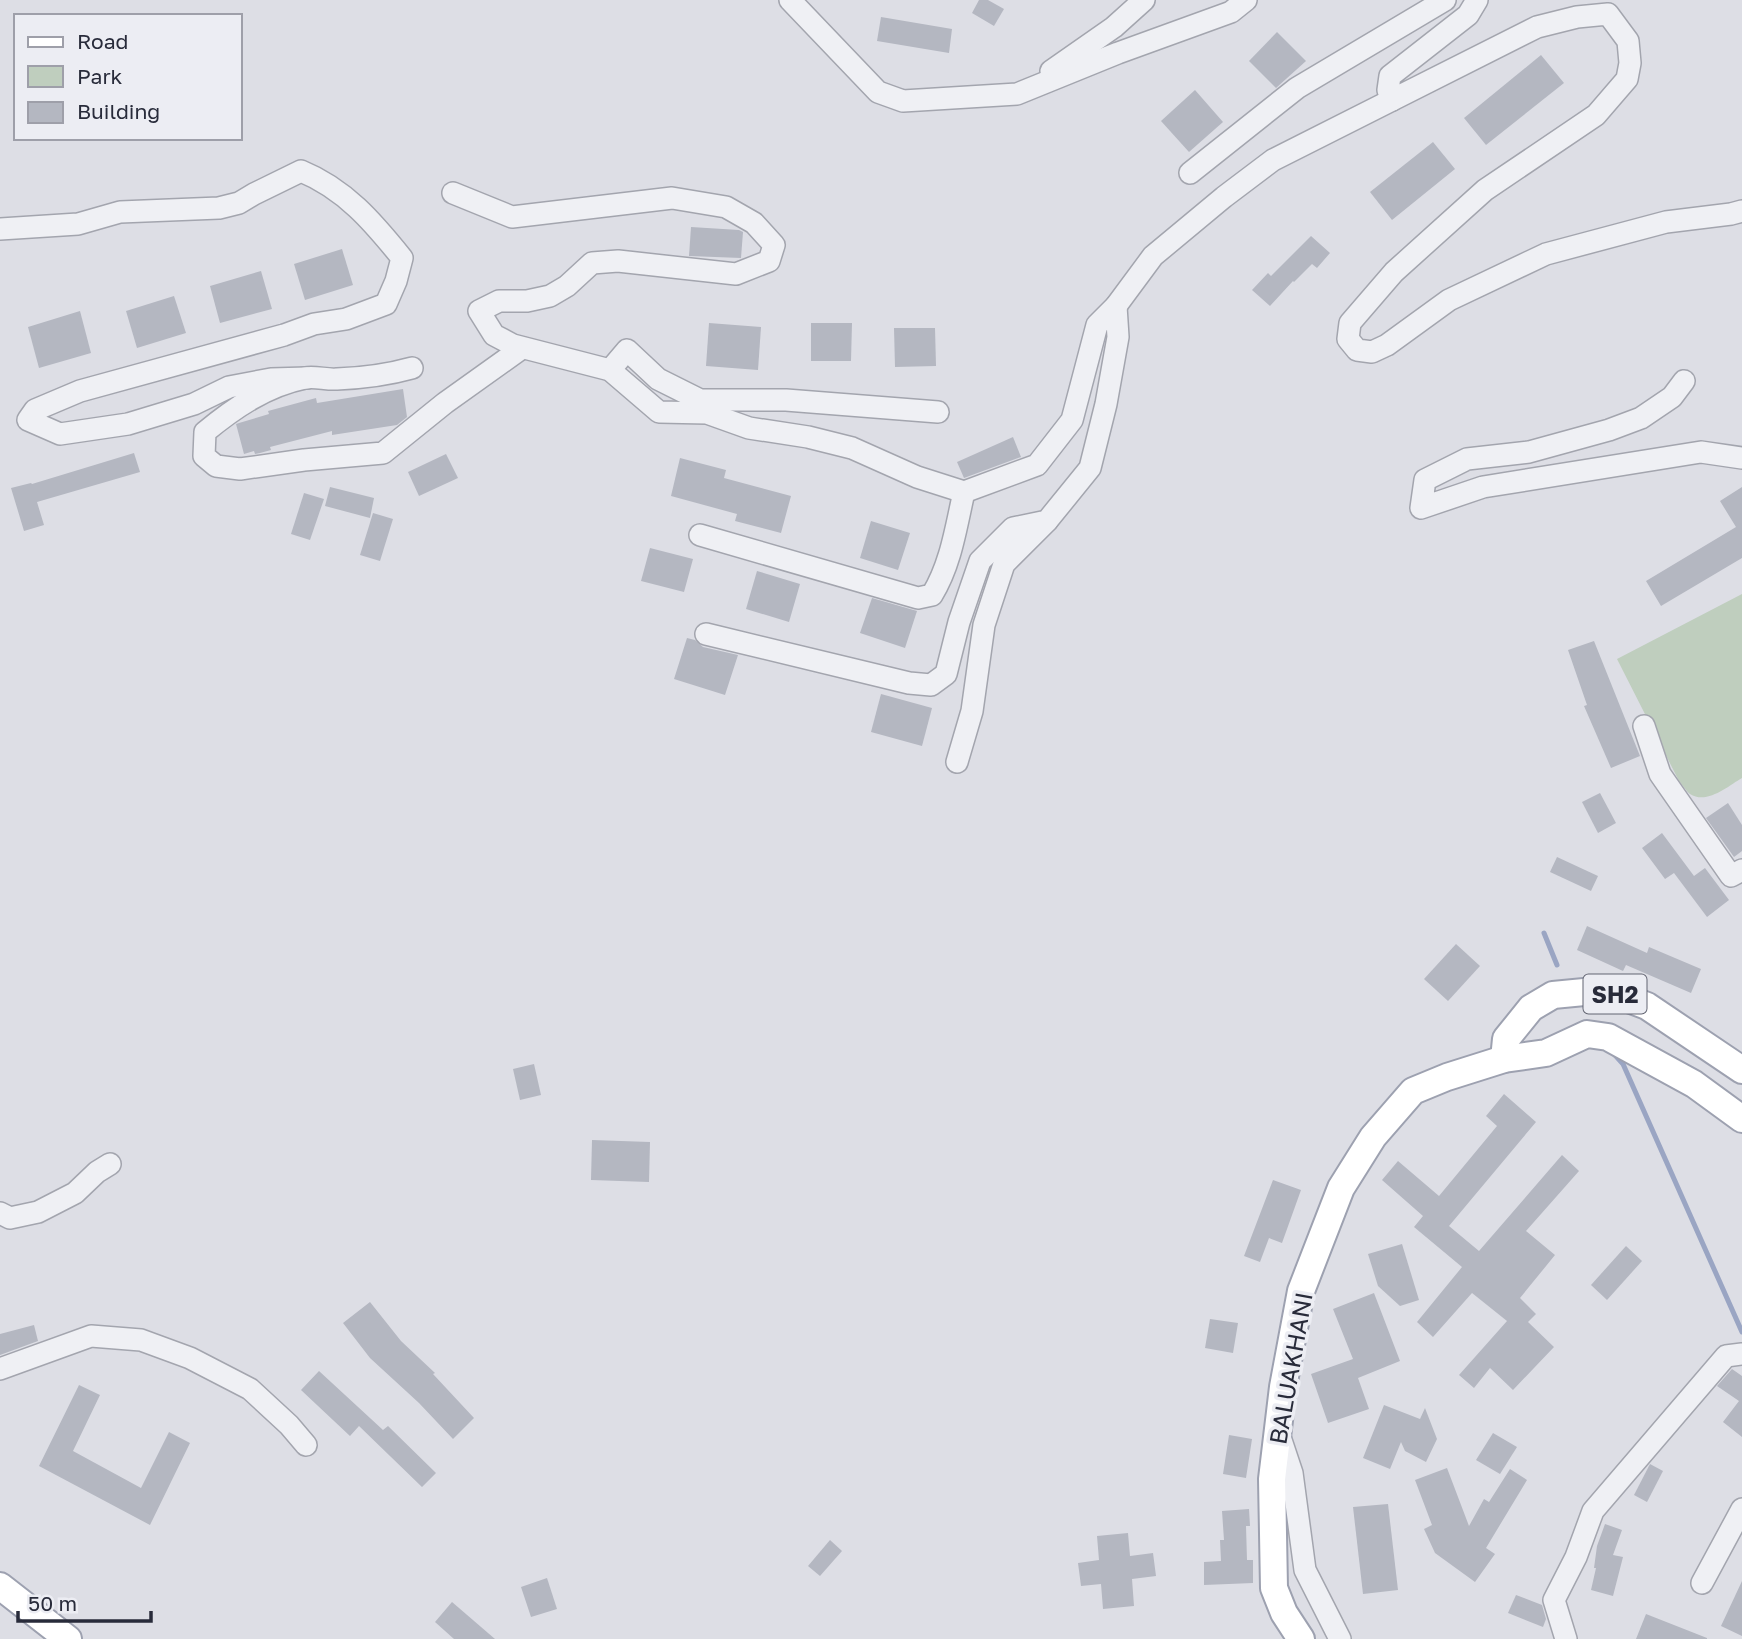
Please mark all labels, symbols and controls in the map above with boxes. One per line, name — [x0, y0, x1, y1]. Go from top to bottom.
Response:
legend — [14, 14, 242, 140]
text: Road — [77, 28, 128, 54]
text: Park — [77, 63, 123, 89]
text: Building — [77, 98, 160, 124]
road number: SH2 — [1584, 974, 1646, 1014]
street label: BALUAKHANI — [1262, 1290, 1318, 1446]
scale bar — [18, 1580, 150, 1624]
text: 50 m — [28, 1590, 77, 1616]

